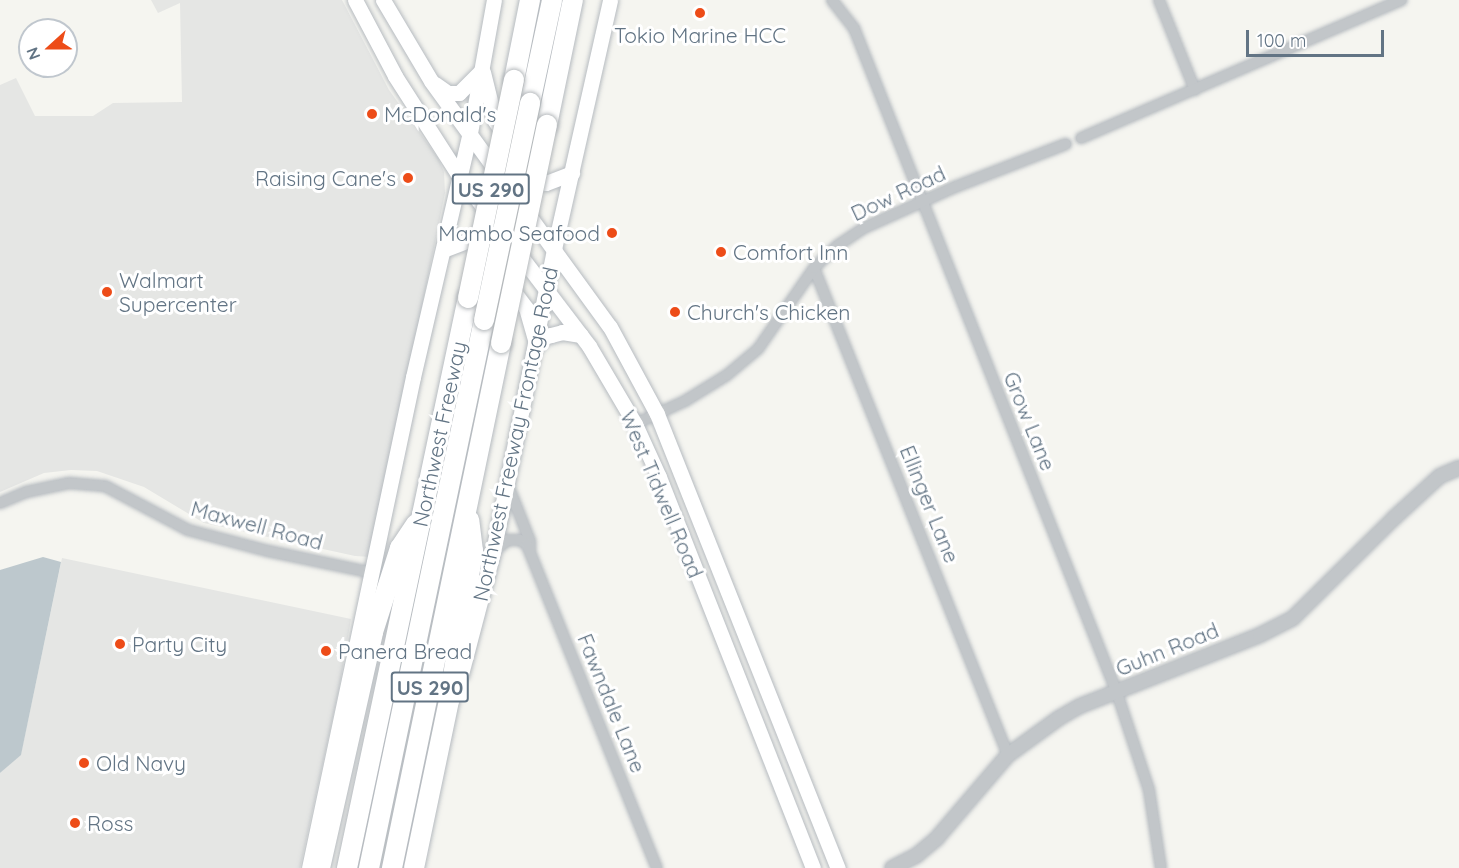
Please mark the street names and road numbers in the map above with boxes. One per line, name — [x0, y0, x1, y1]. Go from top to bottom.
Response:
street label: Dow Road — [847, 160, 949, 226]
road number: US 290 — [450, 172, 532, 206]
street label: Northwest Freeway Frontage Road — [467, 265, 563, 603]
street label: Northwest Freeway — [407, 339, 471, 529]
street label: Grow Lane — [999, 368, 1061, 474]
street label: West Tidwell Road — [615, 406, 709, 582]
street label: Ellinger Lane — [895, 442, 965, 566]
street label: Maxwell Road — [188, 495, 326, 555]
street label: Guhn Road — [1112, 617, 1222, 681]
street label: Fawndale Lane — [573, 630, 651, 776]
road number: US 290 — [390, 670, 470, 704]

